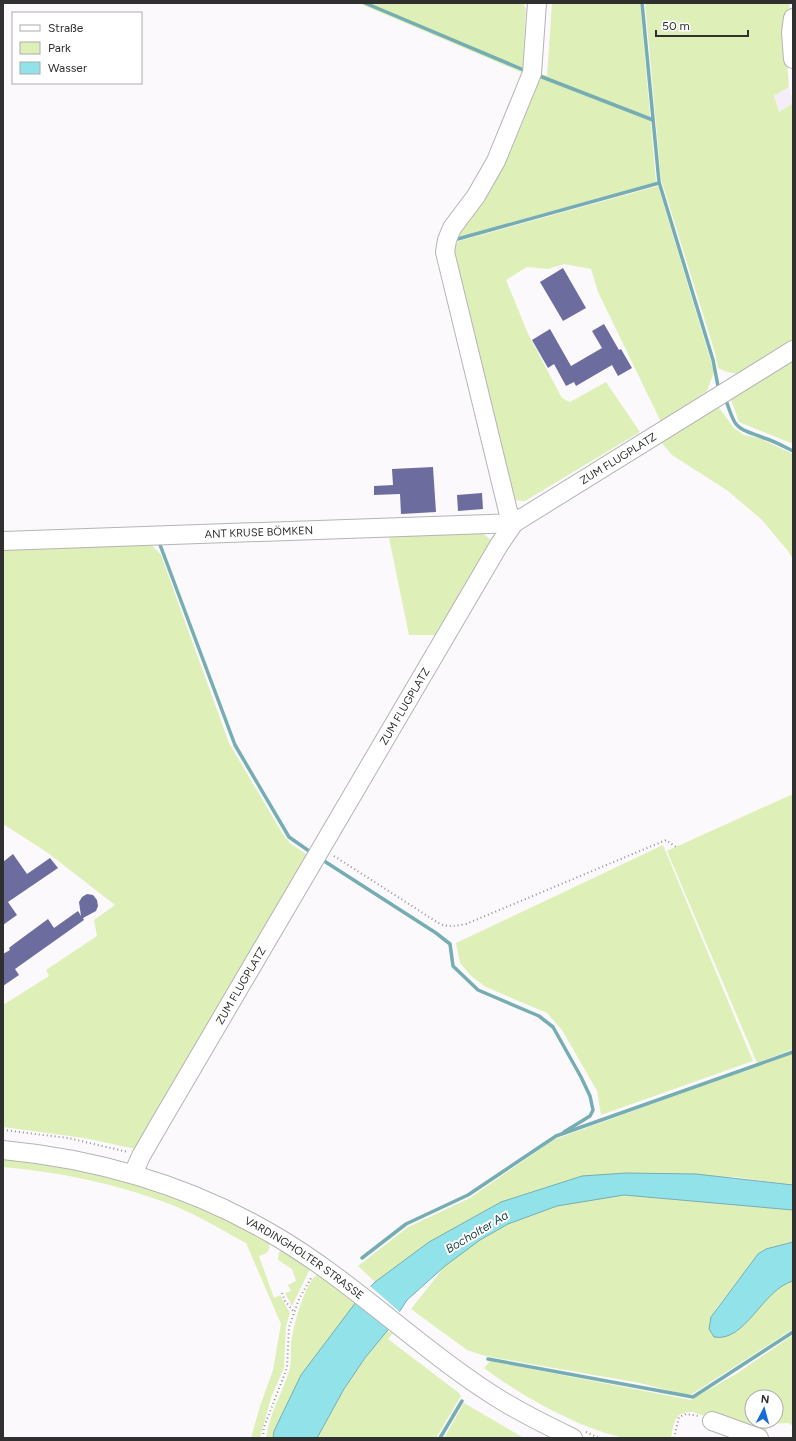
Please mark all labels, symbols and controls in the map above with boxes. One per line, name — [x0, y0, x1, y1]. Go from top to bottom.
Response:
legend — [12, 12, 142, 84]
scale bar — [656, 12, 748, 38]
text: 50 m — [662, 19, 690, 33]
text: Straße — [48, 21, 84, 35]
text: Park — [48, 41, 71, 55]
text: Wasser — [48, 61, 87, 75]
street label: ZUM FLUGPLATZ — [578, 430, 659, 487]
street label: ANT KRUSE BÖMKEN — [204, 524, 313, 541]
street label: ZUM FLUGPLATZ — [377, 665, 433, 747]
street label: ZUM FLUGPLATZ — [213, 945, 269, 1027]
water label: Bocholter Aa — [443, 1208, 511, 1256]
street label: VARDINGHOLTER STRASSE — [242, 1214, 366, 1302]
north arrow — [744, 1389, 784, 1429]
text: N — [760, 1393, 770, 1406]

